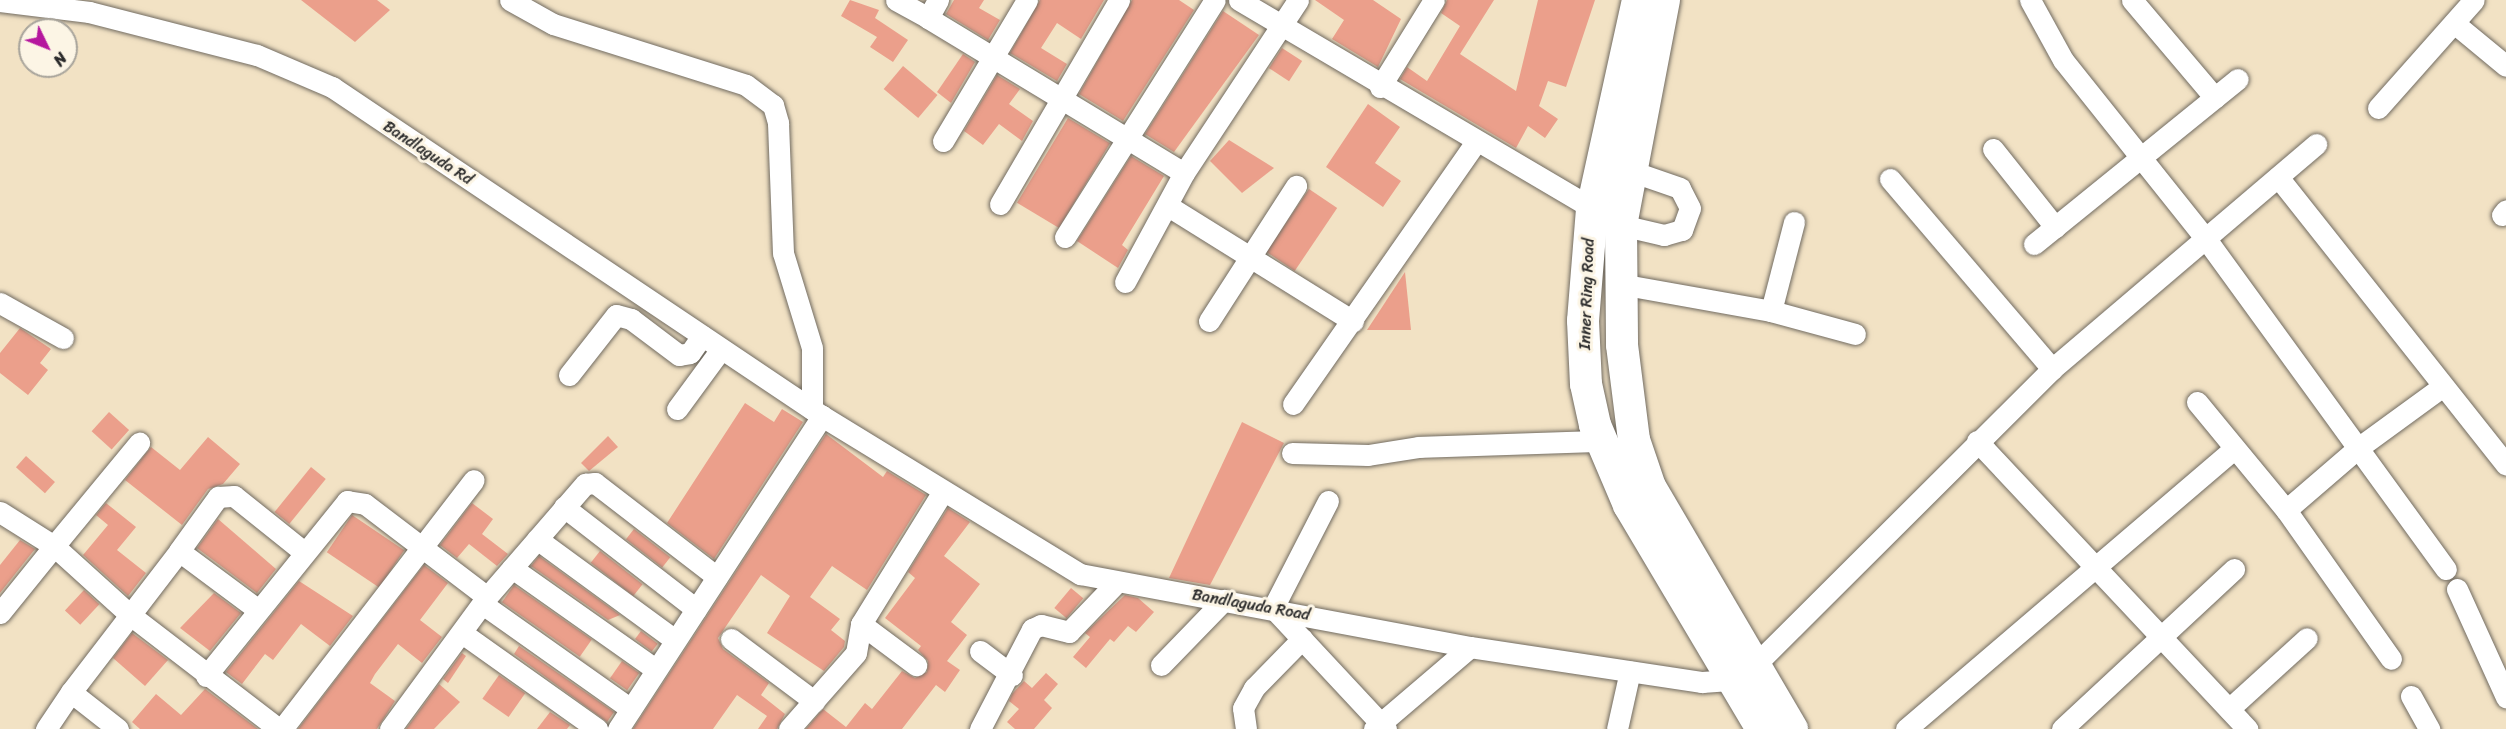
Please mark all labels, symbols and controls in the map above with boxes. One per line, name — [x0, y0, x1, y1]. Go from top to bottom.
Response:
north arrow — [18, 18, 78, 78]
text: N — [46, 45, 74, 73]
street label: Bandlaguda Rd — [379, 117, 477, 189]
street label: Inner Ring Road — [1575, 238, 1599, 350]
street label: Bandlaguda Road — [1191, 585, 1311, 625]

